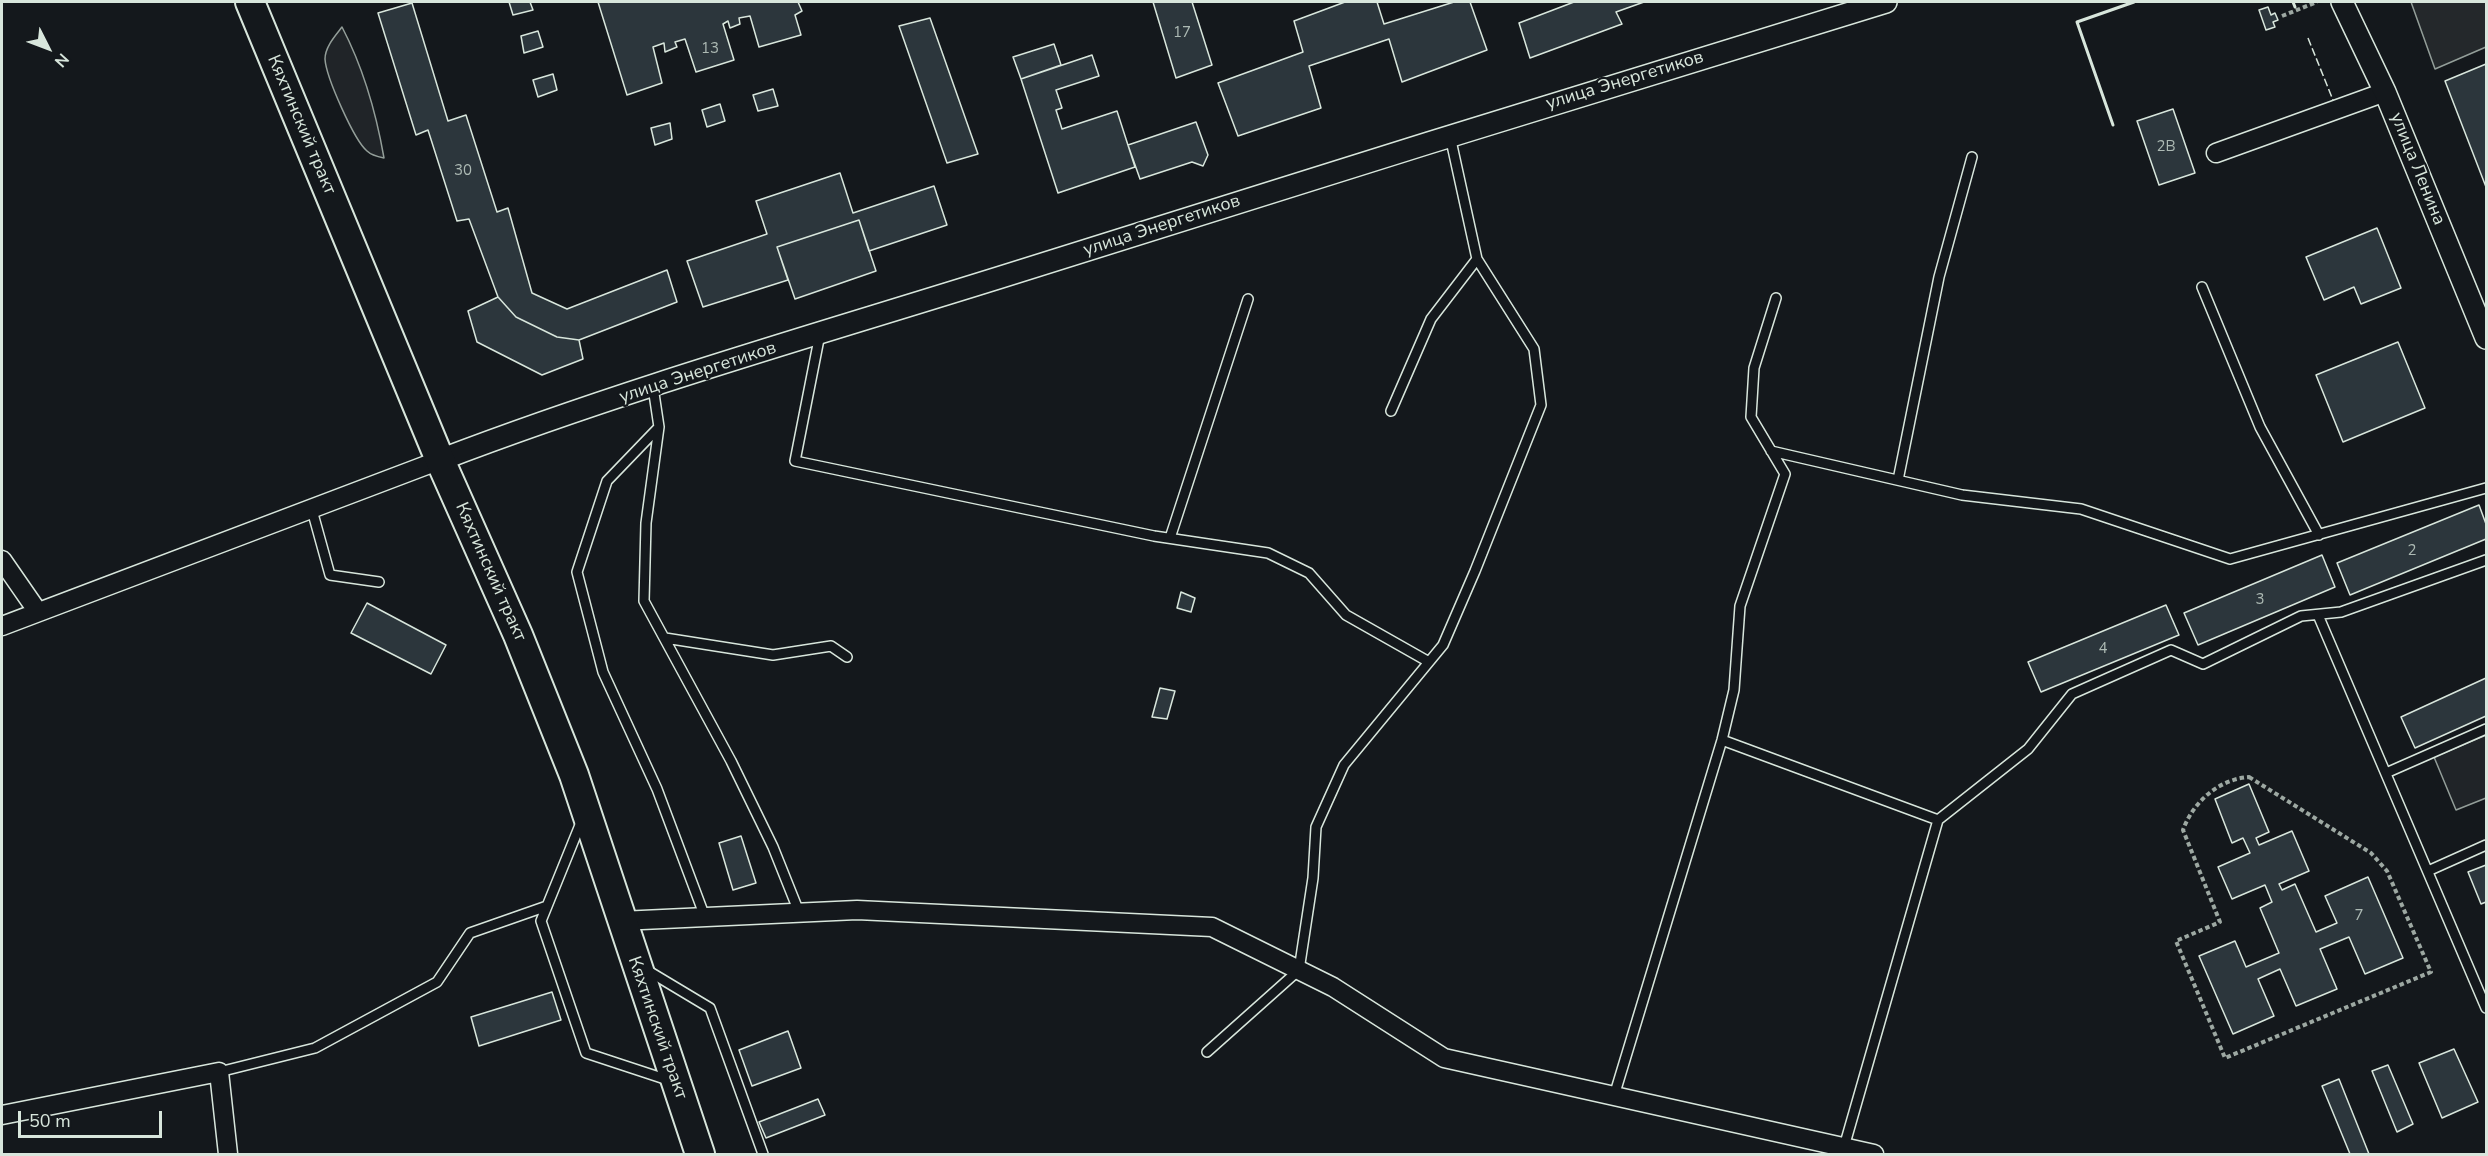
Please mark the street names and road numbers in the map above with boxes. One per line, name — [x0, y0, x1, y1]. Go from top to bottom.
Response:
street label: улица Энергетиков — [1544, 47, 1706, 115]
street label: Кяхтинский тракт — [262, 52, 340, 198]
street label: улица Ленина — [2385, 110, 2449, 228]
street label: улица Энергетиков — [1081, 190, 1243, 262]
street label: улица Энергетиков — [617, 337, 779, 409]
street label: Кяхтинский тракт — [450, 499, 530, 645]
street label: Кяхтинский тракт — [622, 954, 692, 1102]

